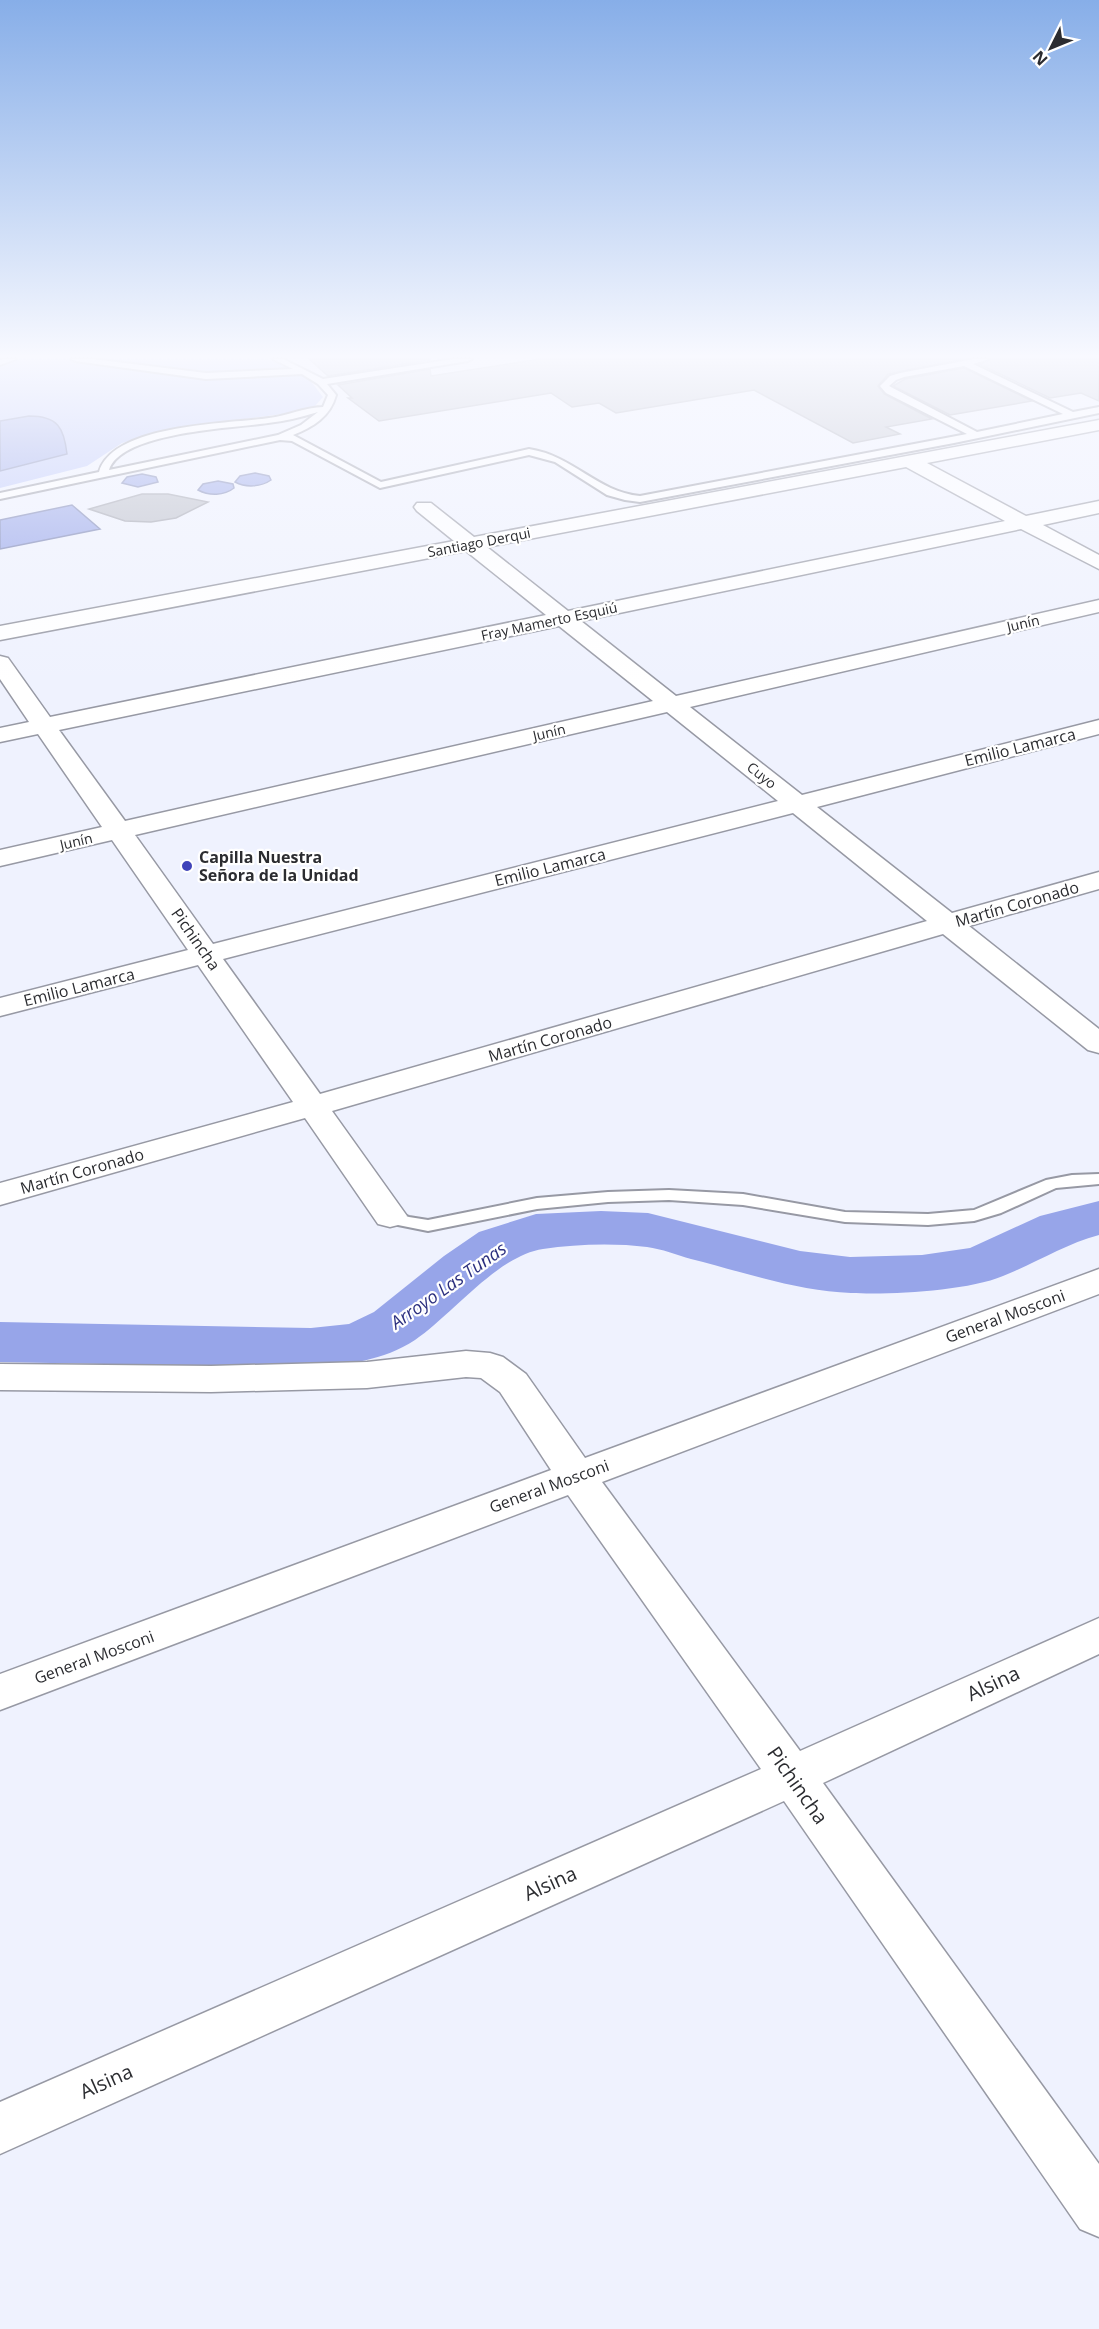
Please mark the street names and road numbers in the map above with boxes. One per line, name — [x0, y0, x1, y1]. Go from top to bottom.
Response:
street label: Santiago Derqui — [426, 523, 532, 561]
street label: Fray Mamerto Esquiú — [479, 597, 619, 645]
street label: Junín — [1003, 610, 1041, 636]
street label: Junín — [529, 719, 567, 745]
street label: Emilio Lamarca — [962, 723, 1078, 771]
street label: Cuyo — [743, 757, 781, 793]
street label: Junín — [56, 828, 94, 854]
street label: Emilio Lamarca — [492, 843, 608, 891]
street label: Martín Coronado — [953, 876, 1081, 932]
street label: Pichincha — [167, 903, 225, 975]
street label: Emilio Lamarca — [21, 963, 137, 1011]
street label: Martín Coronado — [486, 1011, 614, 1067]
street label: Martín Coronado — [18, 1143, 146, 1199]
street label: General Mosconi — [942, 1284, 1068, 1348]
street label: General Mosconi — [486, 1454, 612, 1518]
street label: General Mosconi — [31, 1625, 157, 1689]
street label: Alsina — [962, 1659, 1024, 1707]
street label: Pichincha — [761, 1741, 835, 1829]
street label: Alsina — [519, 1859, 581, 1907]
street label: Alsina — [75, 2057, 137, 2105]

